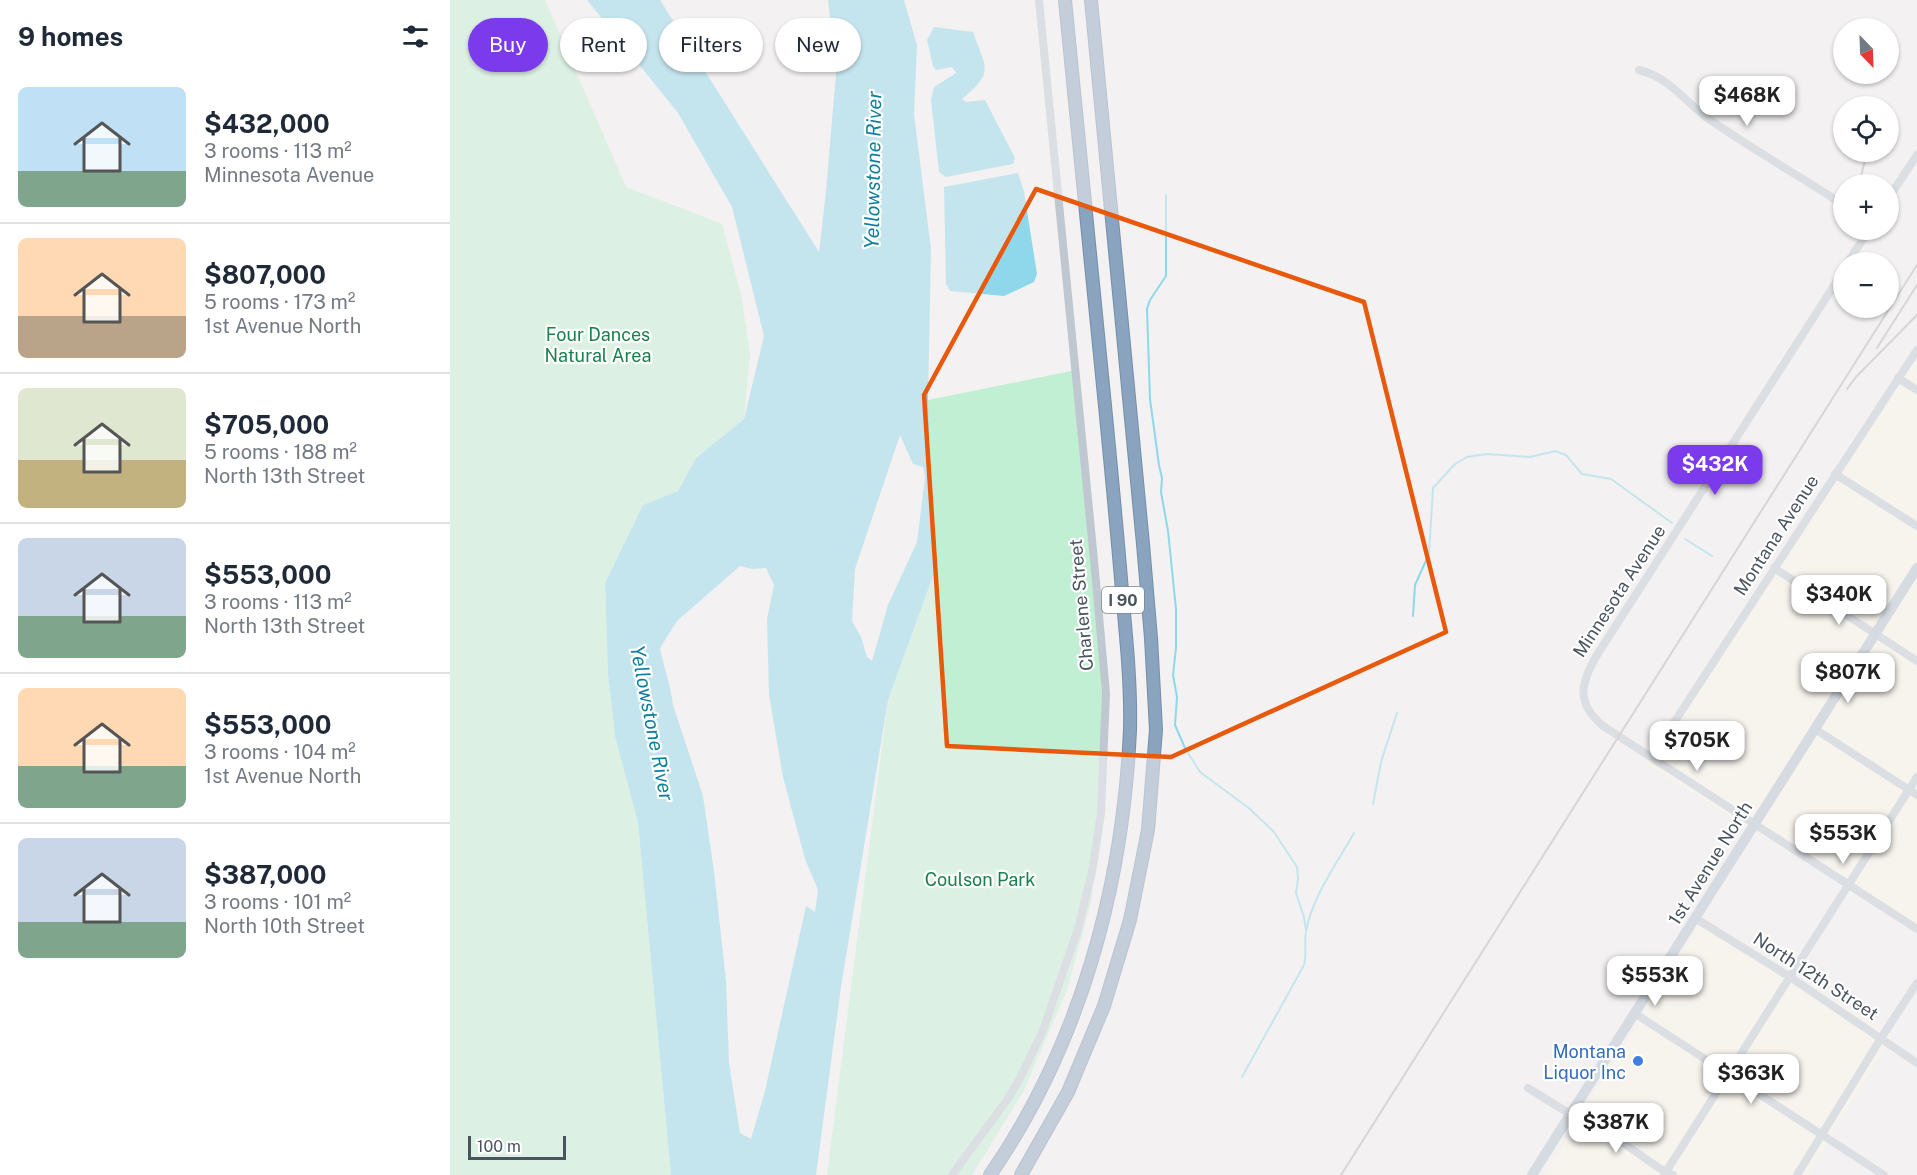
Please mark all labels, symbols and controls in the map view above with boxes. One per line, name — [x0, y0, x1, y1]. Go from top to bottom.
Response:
chip: Buy — [468, 18, 548, 72]
chip: Rent — [560, 18, 647, 72]
chip: Filters — [659, 18, 763, 72]
chip: New — [775, 18, 861, 72]
north arrow — [1833, 18, 1899, 84]
map controls — [1833, 18, 1899, 318]
icon: filters — [399, 20, 432, 53]
text: 9 homes — [18, 21, 123, 52]
pin: $468K — [1705, 76, 1789, 127]
text: $468K — [1713, 83, 1781, 107]
water label: Yellowstone River — [860, 91, 886, 249]
button: locate — [1833, 96, 1899, 162]
text: $432,000 — [204, 108, 330, 139]
icon: home — [66, 111, 138, 183]
text: 3 rooms · 113 m² — [204, 139, 352, 163]
text: Minnesota Avenue — [204, 163, 374, 187]
button: + — [1833, 174, 1899, 240]
button: − — [1833, 252, 1899, 318]
text: $807,000 — [204, 259, 326, 290]
icon: home — [66, 262, 138, 334]
text: 5 rooms · 173 m² — [204, 290, 355, 314]
text: 1st Avenue North — [204, 314, 361, 338]
park label: Four Dances Natural Area — [545, 324, 651, 366]
text: $705,000 — [204, 409, 329, 440]
icon: home — [66, 412, 138, 484]
text: 5 rooms · 188 m² — [204, 440, 357, 464]
pin: $432K — [1673, 445, 1757, 496]
text: $432K — [1681, 452, 1749, 476]
text: North 13th Street — [204, 464, 365, 488]
street label: Montana Avenue — [1729, 471, 1823, 599]
street label: Minnesota Avenue — [1568, 521, 1670, 661]
street label: Charlene Street — [1065, 538, 1097, 672]
text: $553,000 — [204, 559, 331, 590]
icon: home — [66, 562, 138, 634]
pin: $340K — [1797, 575, 1881, 626]
text: $340K — [1805, 582, 1873, 606]
road number: I 90 — [1102, 587, 1144, 613]
text: 3 rooms · 113 m² — [204, 590, 352, 614]
text: North 13th Street — [204, 614, 365, 638]
water label: Yellowstone River — [625, 643, 679, 803]
pin: $807K — [1806, 653, 1890, 704]
text: $807K — [1815, 660, 1881, 684]
text: $553,000 — [204, 709, 331, 740]
icon: home — [66, 712, 138, 784]
pin: $705K — [1655, 721, 1739, 772]
text: $705K — [1664, 728, 1730, 752]
text: 3 rooms · 104 m² — [204, 740, 356, 764]
text: 1st Avenue North — [204, 764, 361, 788]
street label: 1st Avenue North — [1664, 797, 1756, 929]
pin: $553K — [1801, 814, 1885, 865]
text: $553K — [1809, 821, 1877, 845]
text: $387,000 — [204, 859, 327, 890]
icon: home — [66, 862, 138, 934]
park label: Coulson Park — [925, 869, 1035, 890]
text: 3 rooms · 101 m² — [204, 890, 351, 914]
text: North 10th Street — [204, 914, 365, 938]
street label: North 12th Street — [1750, 928, 1882, 1024]
pin: $553K — [1613, 956, 1697, 1007]
text: $553K — [1621, 963, 1689, 987]
place label: Montana Liquor Inc — [1543, 1041, 1626, 1083]
marker: Montana Liquor Inc — [1631, 1054, 1645, 1068]
pin: $363K — [1709, 1054, 1793, 1105]
text: $363K — [1717, 1061, 1785, 1085]
pin: $387K — [1574, 1103, 1658, 1154]
text: $387K — [1583, 1110, 1649, 1134]
scale bar — [468, 1133, 566, 1160]
text: 100 m — [477, 1137, 521, 1156]

